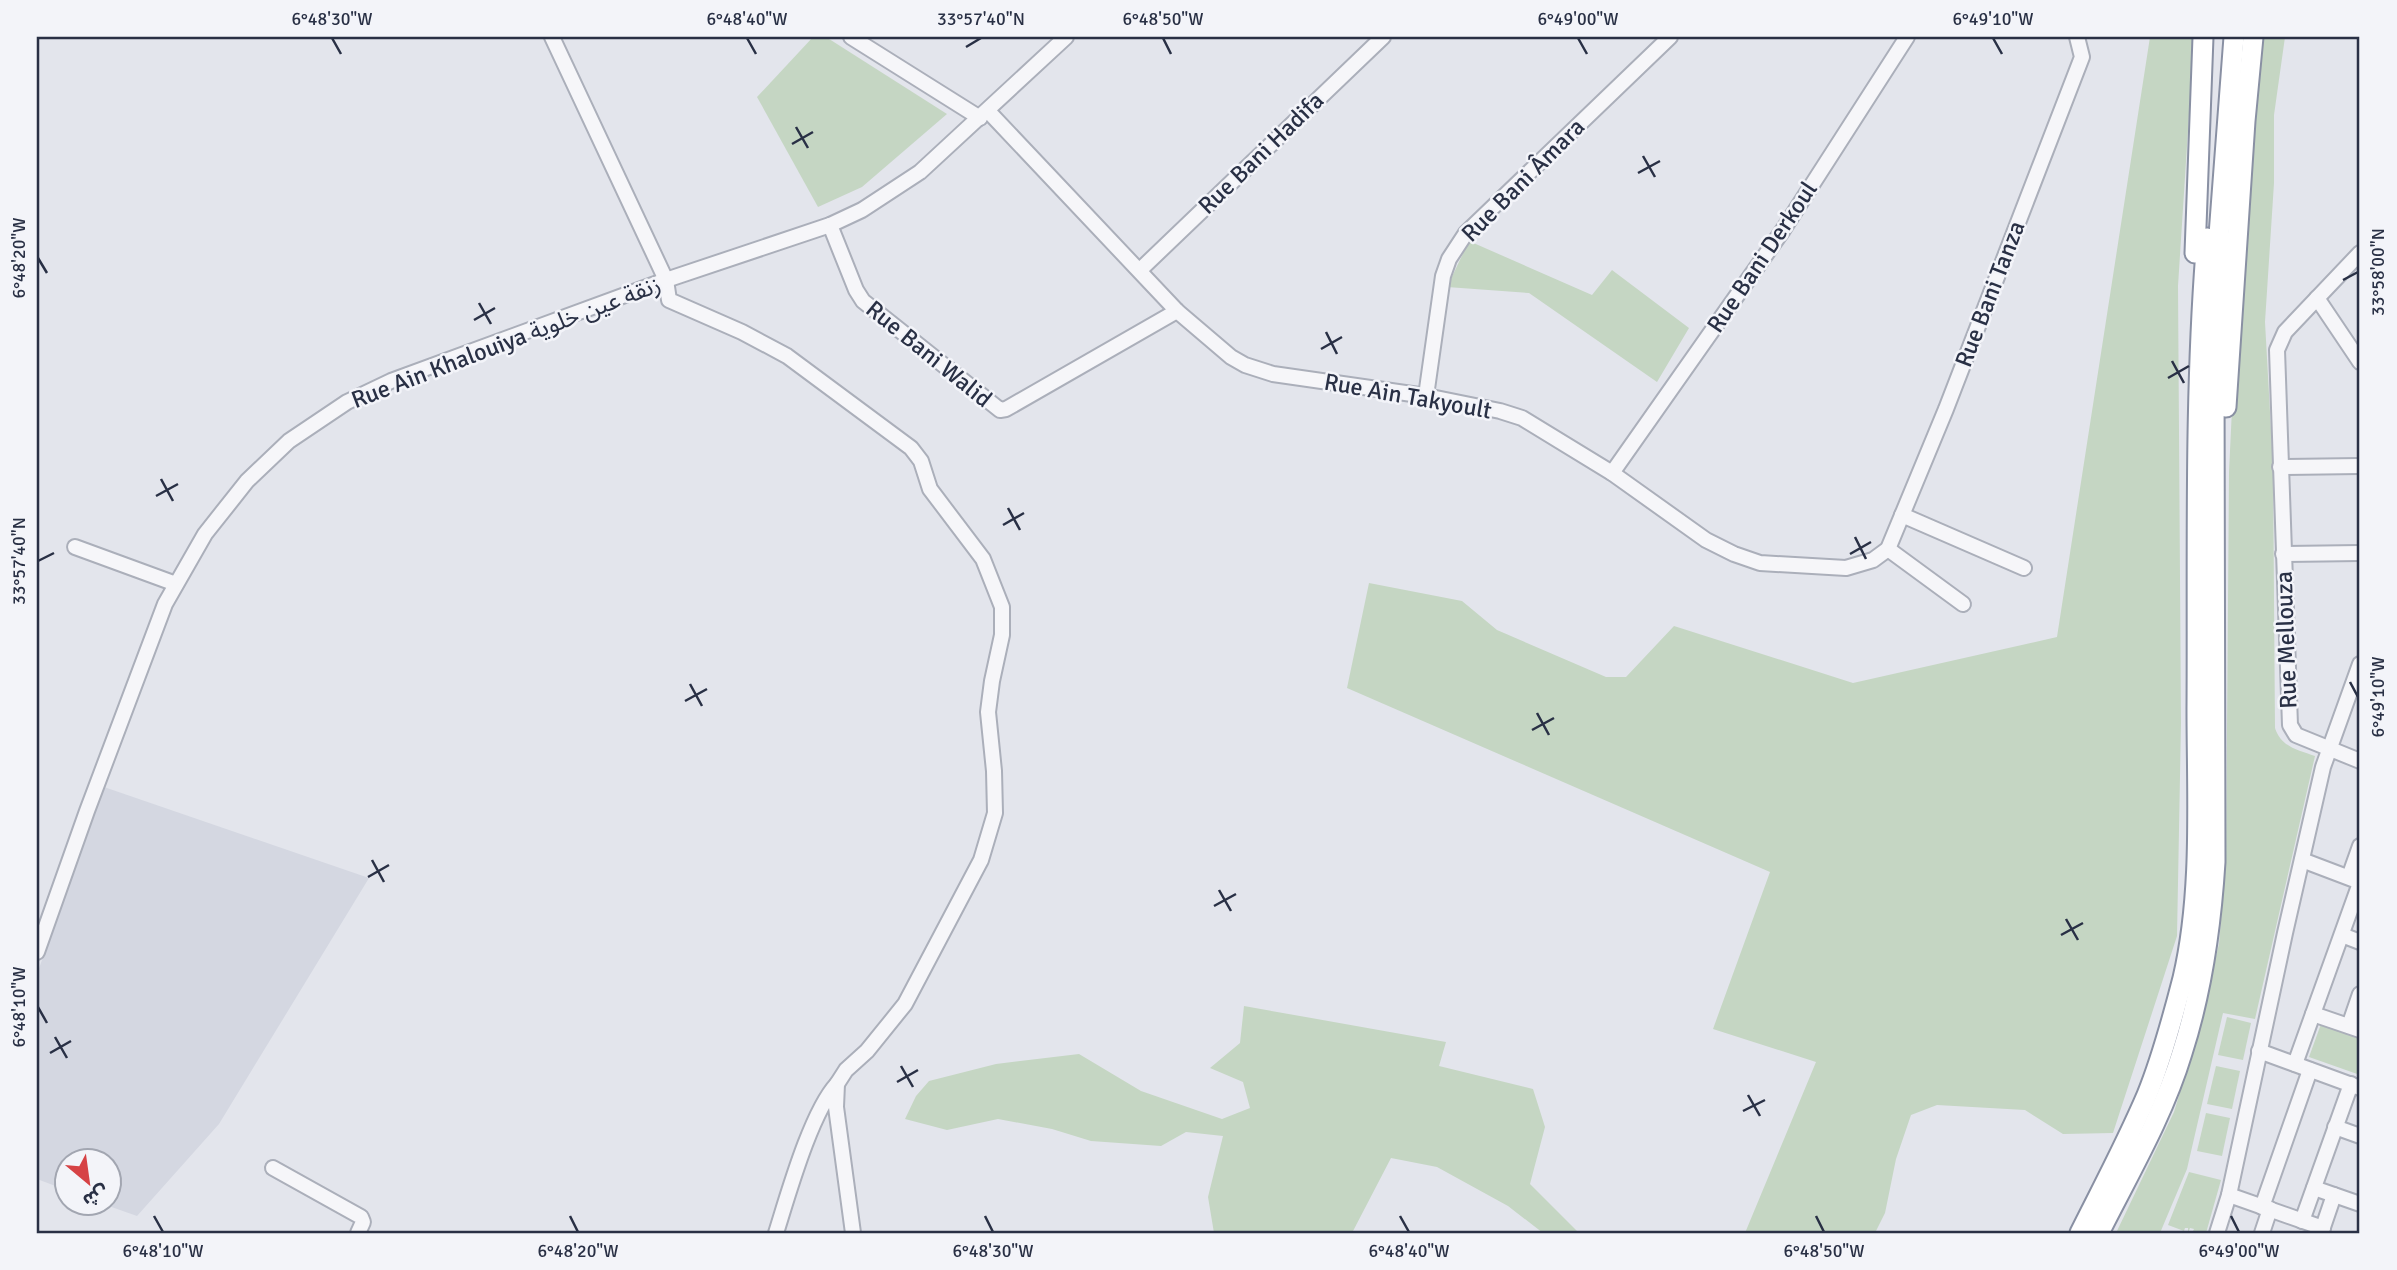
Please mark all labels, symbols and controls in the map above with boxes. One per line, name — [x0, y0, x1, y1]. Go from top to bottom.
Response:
text: 6°48'30"W — [291, 8, 373, 30]
text: 6°48'40"W — [706, 8, 788, 30]
text: 33°57'40"N — [937, 8, 1025, 30]
text: 6°48'50"W — [1122, 8, 1204, 30]
text: 6°49'00"W — [1537, 8, 1619, 30]
text: 6°49'10"W — [1952, 8, 2034, 30]
street label: Rue Bani Hadifa — [1192, 85, 1330, 221]
street label: Rue Bani Âmara — [1455, 112, 1591, 248]
street label: Rue Bani Derkoul — [1700, 175, 1824, 339]
text: 6°48'20"W — [8, 217, 30, 299]
street label: Rue Bani Tanza — [1948, 217, 2032, 371]
text: 33°58'00"N — [2367, 228, 2389, 316]
street label: Rue Ain Khalouiya زنقة عين خلوية — [347, 269, 665, 415]
street label: Rue Bani Walid — [860, 294, 998, 414]
street label: Rue Ain Takyoult — [1322, 366, 1494, 426]
text: 33°57'40"N — [8, 517, 30, 605]
street label: Rue Mellouza — [2269, 571, 2303, 709]
text: 6°49'10"W — [2367, 656, 2389, 738]
text: 6°48'10"W — [8, 966, 30, 1048]
north arrow — [52, 1148, 122, 1218]
text: ش — [79, 1179, 113, 1213]
text: 6°48'10"W — [122, 1240, 204, 1262]
text: 6°48'20"W — [537, 1240, 619, 1262]
text: 6°48'30"W — [952, 1240, 1034, 1262]
text: 6°48'40"W — [1368, 1240, 1450, 1262]
text: 6°48'50"W — [1783, 1240, 1865, 1262]
text: 6°49'00"W — [2198, 1240, 2280, 1262]

